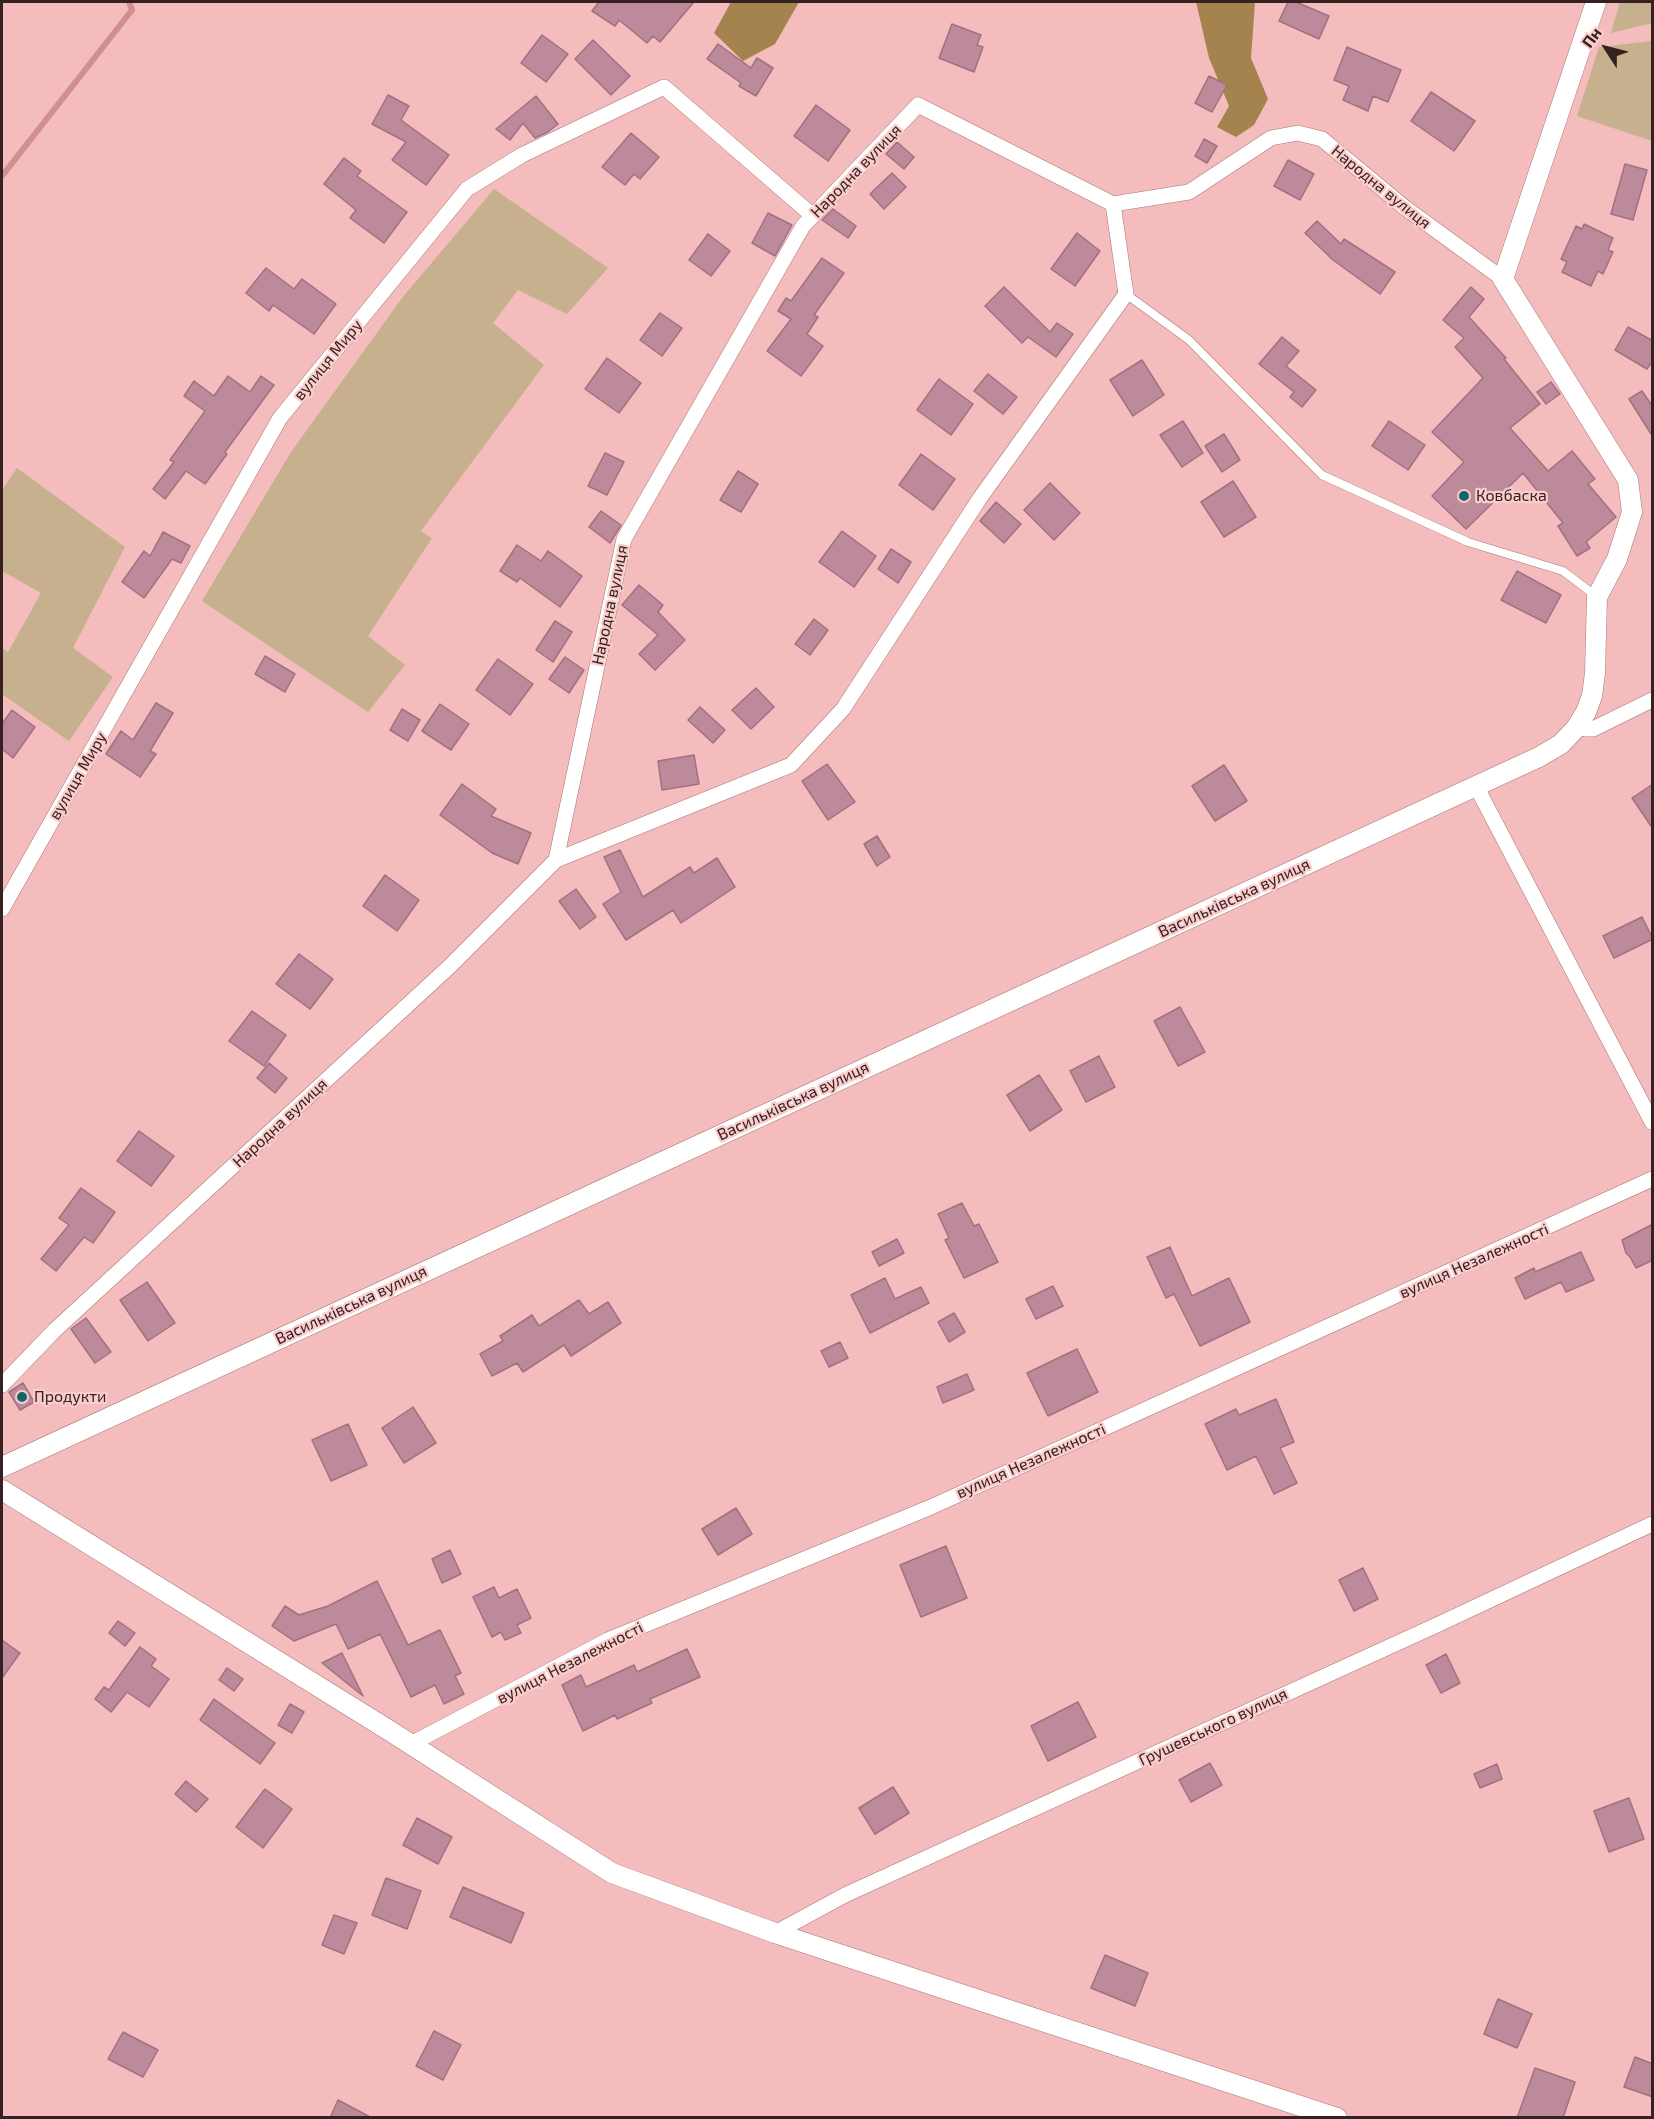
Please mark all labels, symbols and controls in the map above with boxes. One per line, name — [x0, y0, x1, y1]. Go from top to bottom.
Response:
north arrow — [1576, 18, 1636, 78]
text: Пн — [1577, 23, 1605, 51]
street label: Народна вулиця — [807, 120, 905, 222]
street label: Народна вулиця — [1327, 141, 1435, 233]
street label: вулиця Миру — [290, 316, 366, 404]
place label: Ковбаска — [1476, 486, 1547, 506]
marker: Ковбаска — [1457, 489, 1471, 503]
street label: Народна вулиця — [588, 543, 632, 667]
street label: вулиця Миру — [45, 729, 111, 823]
street label: Васильківська вулиця — [1155, 854, 1313, 942]
street label: Васильківська вулиця — [714, 1057, 872, 1145]
street label: Народна вулиця — [229, 1074, 331, 1172]
street label: вулиця Незалежності — [1396, 1219, 1552, 1303]
street label: Васильківська вулиця — [272, 1261, 430, 1349]
place label: Продукти — [34, 1387, 107, 1407]
marker: Продукти — [15, 1390, 29, 1404]
street label: вулиця Незалежності — [953, 1419, 1109, 1503]
street label: вулиця Незалежності — [494, 1618, 646, 1708]
street label: Грушевського вулиця — [1136, 1684, 1290, 1770]

